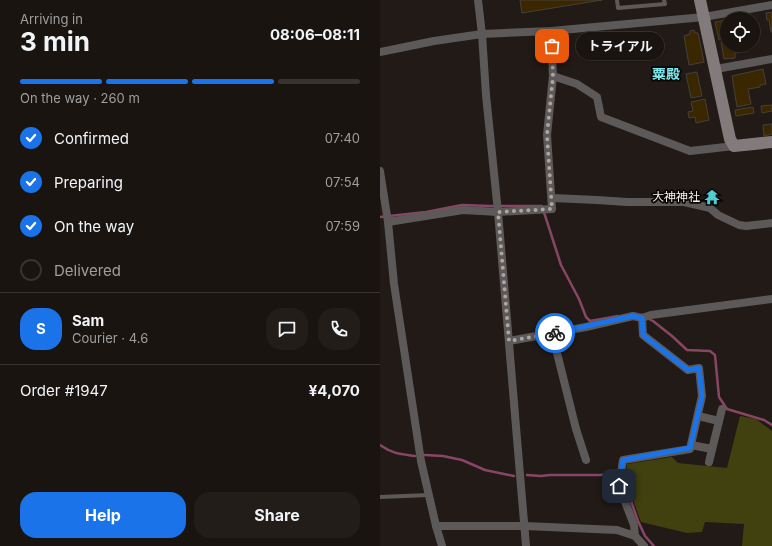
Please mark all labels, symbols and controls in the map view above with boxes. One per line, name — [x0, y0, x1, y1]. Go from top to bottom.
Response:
text: Arriving in — [20, 11, 83, 27]
map controls — [720, 12, 760, 52]
button: locate — [720, 12, 760, 52]
text: 08:06–08:11 — [270, 25, 360, 44]
text: 3 min — [20, 26, 90, 57]
pin — [535, 29, 569, 63]
callout: トライアル — [576, 32, 664, 60]
icon: bag — [541, 35, 563, 57]
text: トライアル — [588, 38, 652, 54]
district label: 粟殿 — [652, 65, 680, 82]
text: On the way · 260 m — [20, 90, 140, 106]
icon: check — [20, 127, 42, 149]
text: Confirmed — [54, 129, 129, 148]
text: 07:40 — [325, 130, 360, 146]
icon: check — [20, 171, 42, 193]
text: Preparing — [54, 173, 123, 192]
text: 07:54 — [325, 174, 360, 190]
temple icon: 大神神社 — [703, 188, 721, 206]
place label: 大神神社 — [652, 189, 700, 204]
icon: check — [20, 215, 42, 237]
text: On the way — [54, 217, 134, 236]
text: 07:59 — [325, 218, 360, 234]
text: Delivered — [54, 261, 121, 280]
button: chat — [266, 308, 308, 350]
button: phone — [318, 308, 360, 350]
text: Sam — [72, 311, 104, 330]
courier — [535, 313, 575, 353]
text: S — [36, 319, 46, 338]
icon: bike — [544, 322, 566, 344]
text: Courier · 4.6 — [72, 330, 148, 346]
text: Order #1947 — [20, 381, 108, 400]
text: ¥4,070 — [309, 381, 360, 400]
pin — [602, 469, 636, 503]
icon: home — [608, 475, 630, 497]
button: Help — [20, 492, 186, 538]
button: Share — [194, 492, 360, 538]

